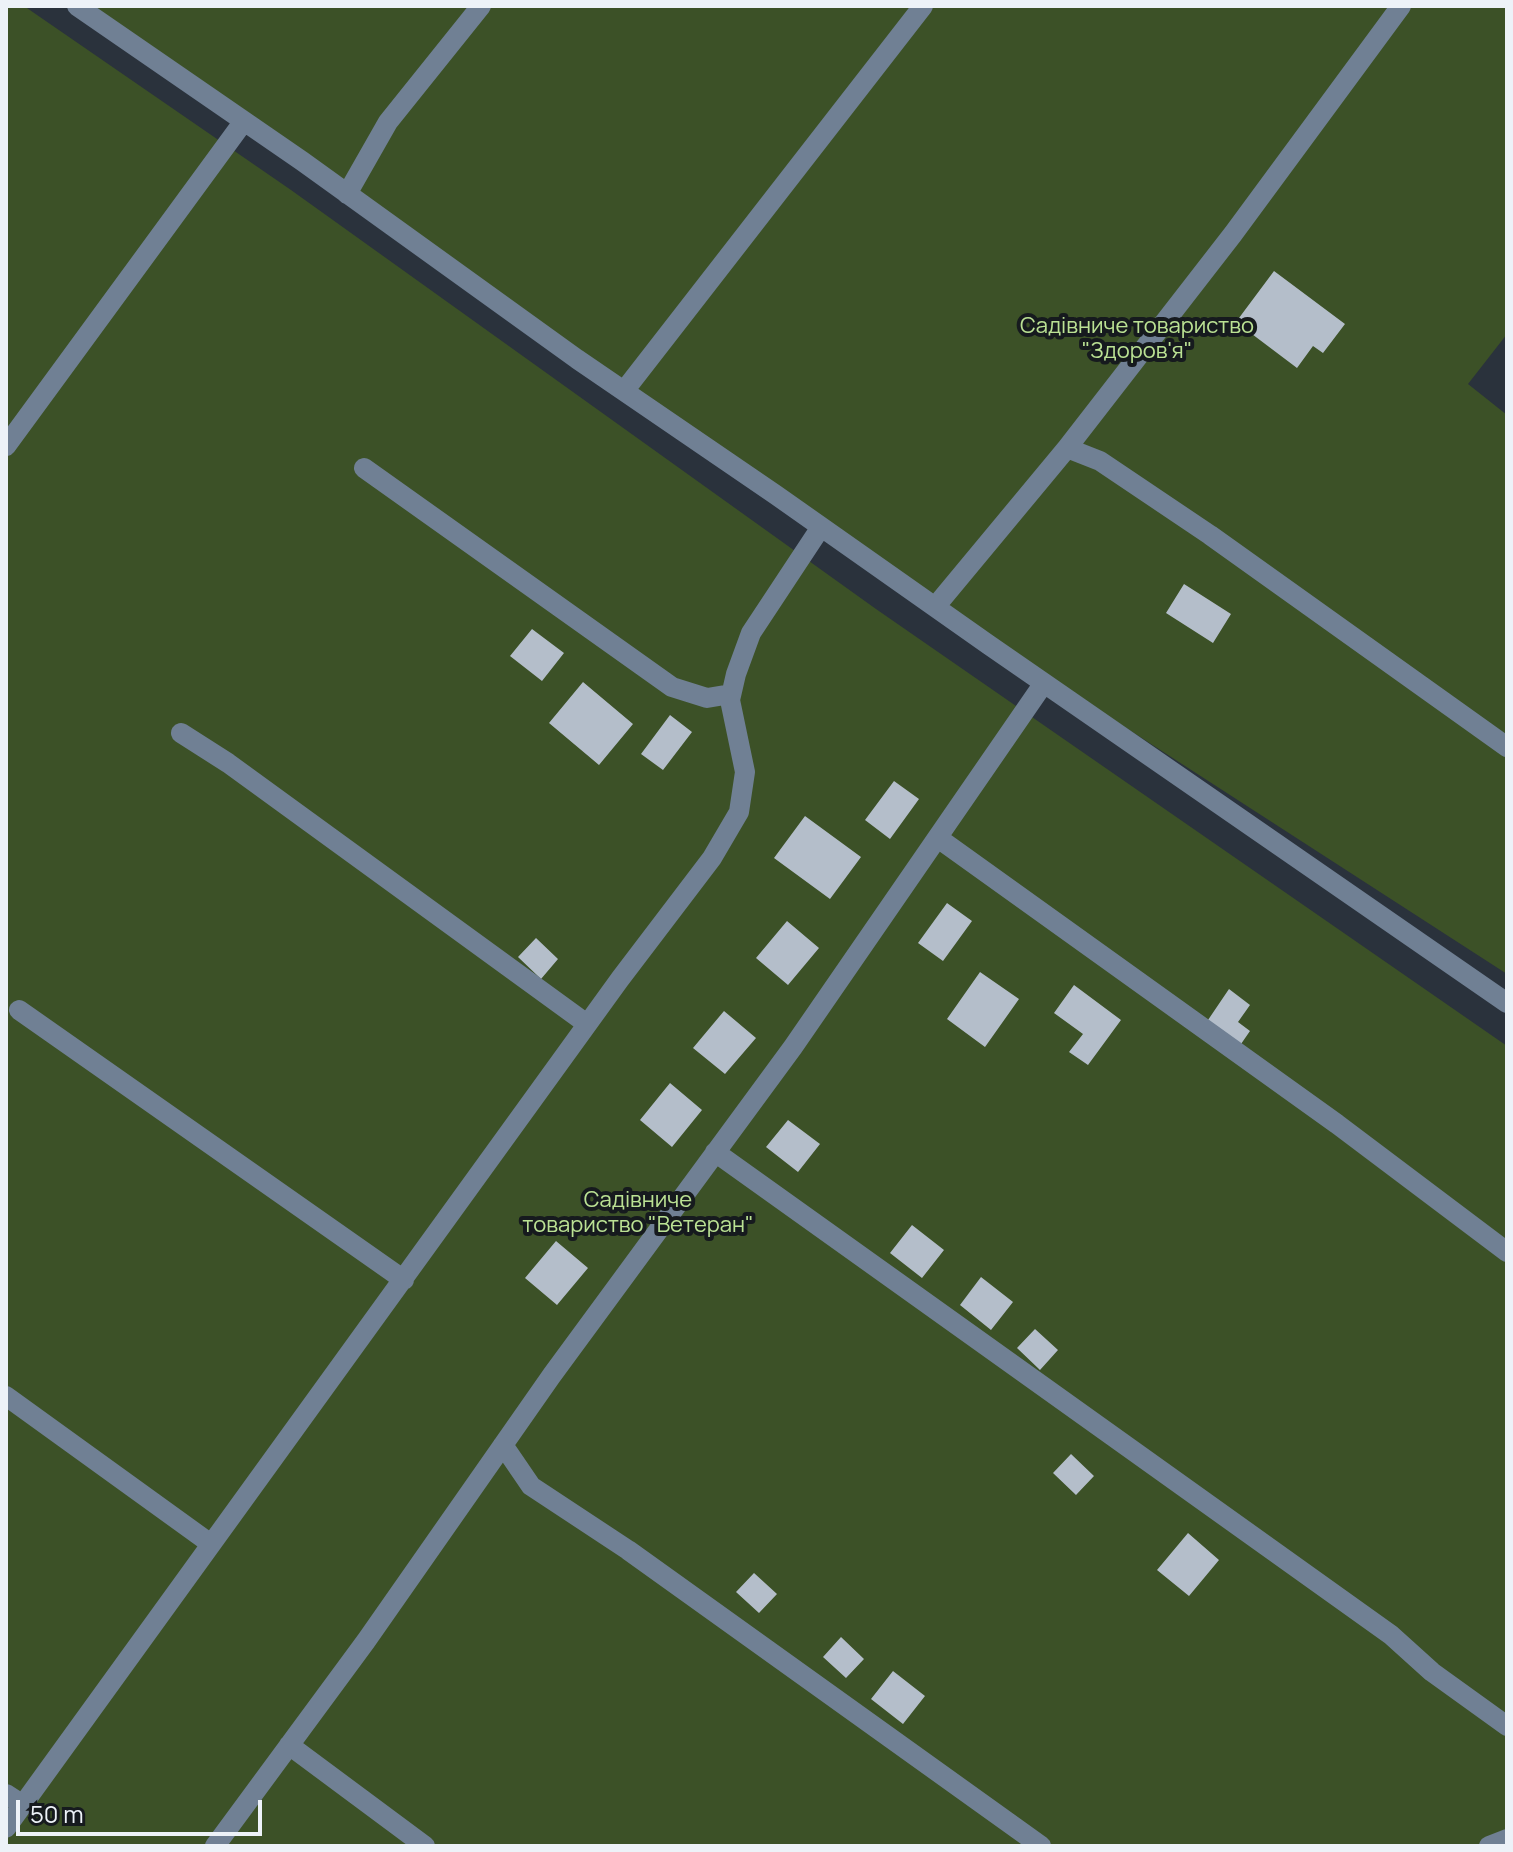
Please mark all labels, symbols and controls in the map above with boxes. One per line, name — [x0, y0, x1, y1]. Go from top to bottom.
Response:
park label: Садівниче товариство "Здоров'я" — [1020, 314, 1254, 366]
park label: Садівниче товариство "Ветеран" — [522, 1188, 754, 1240]
scale bar — [20, 1784, 266, 1834]
text: 50 m — [30, 1797, 84, 1830]

